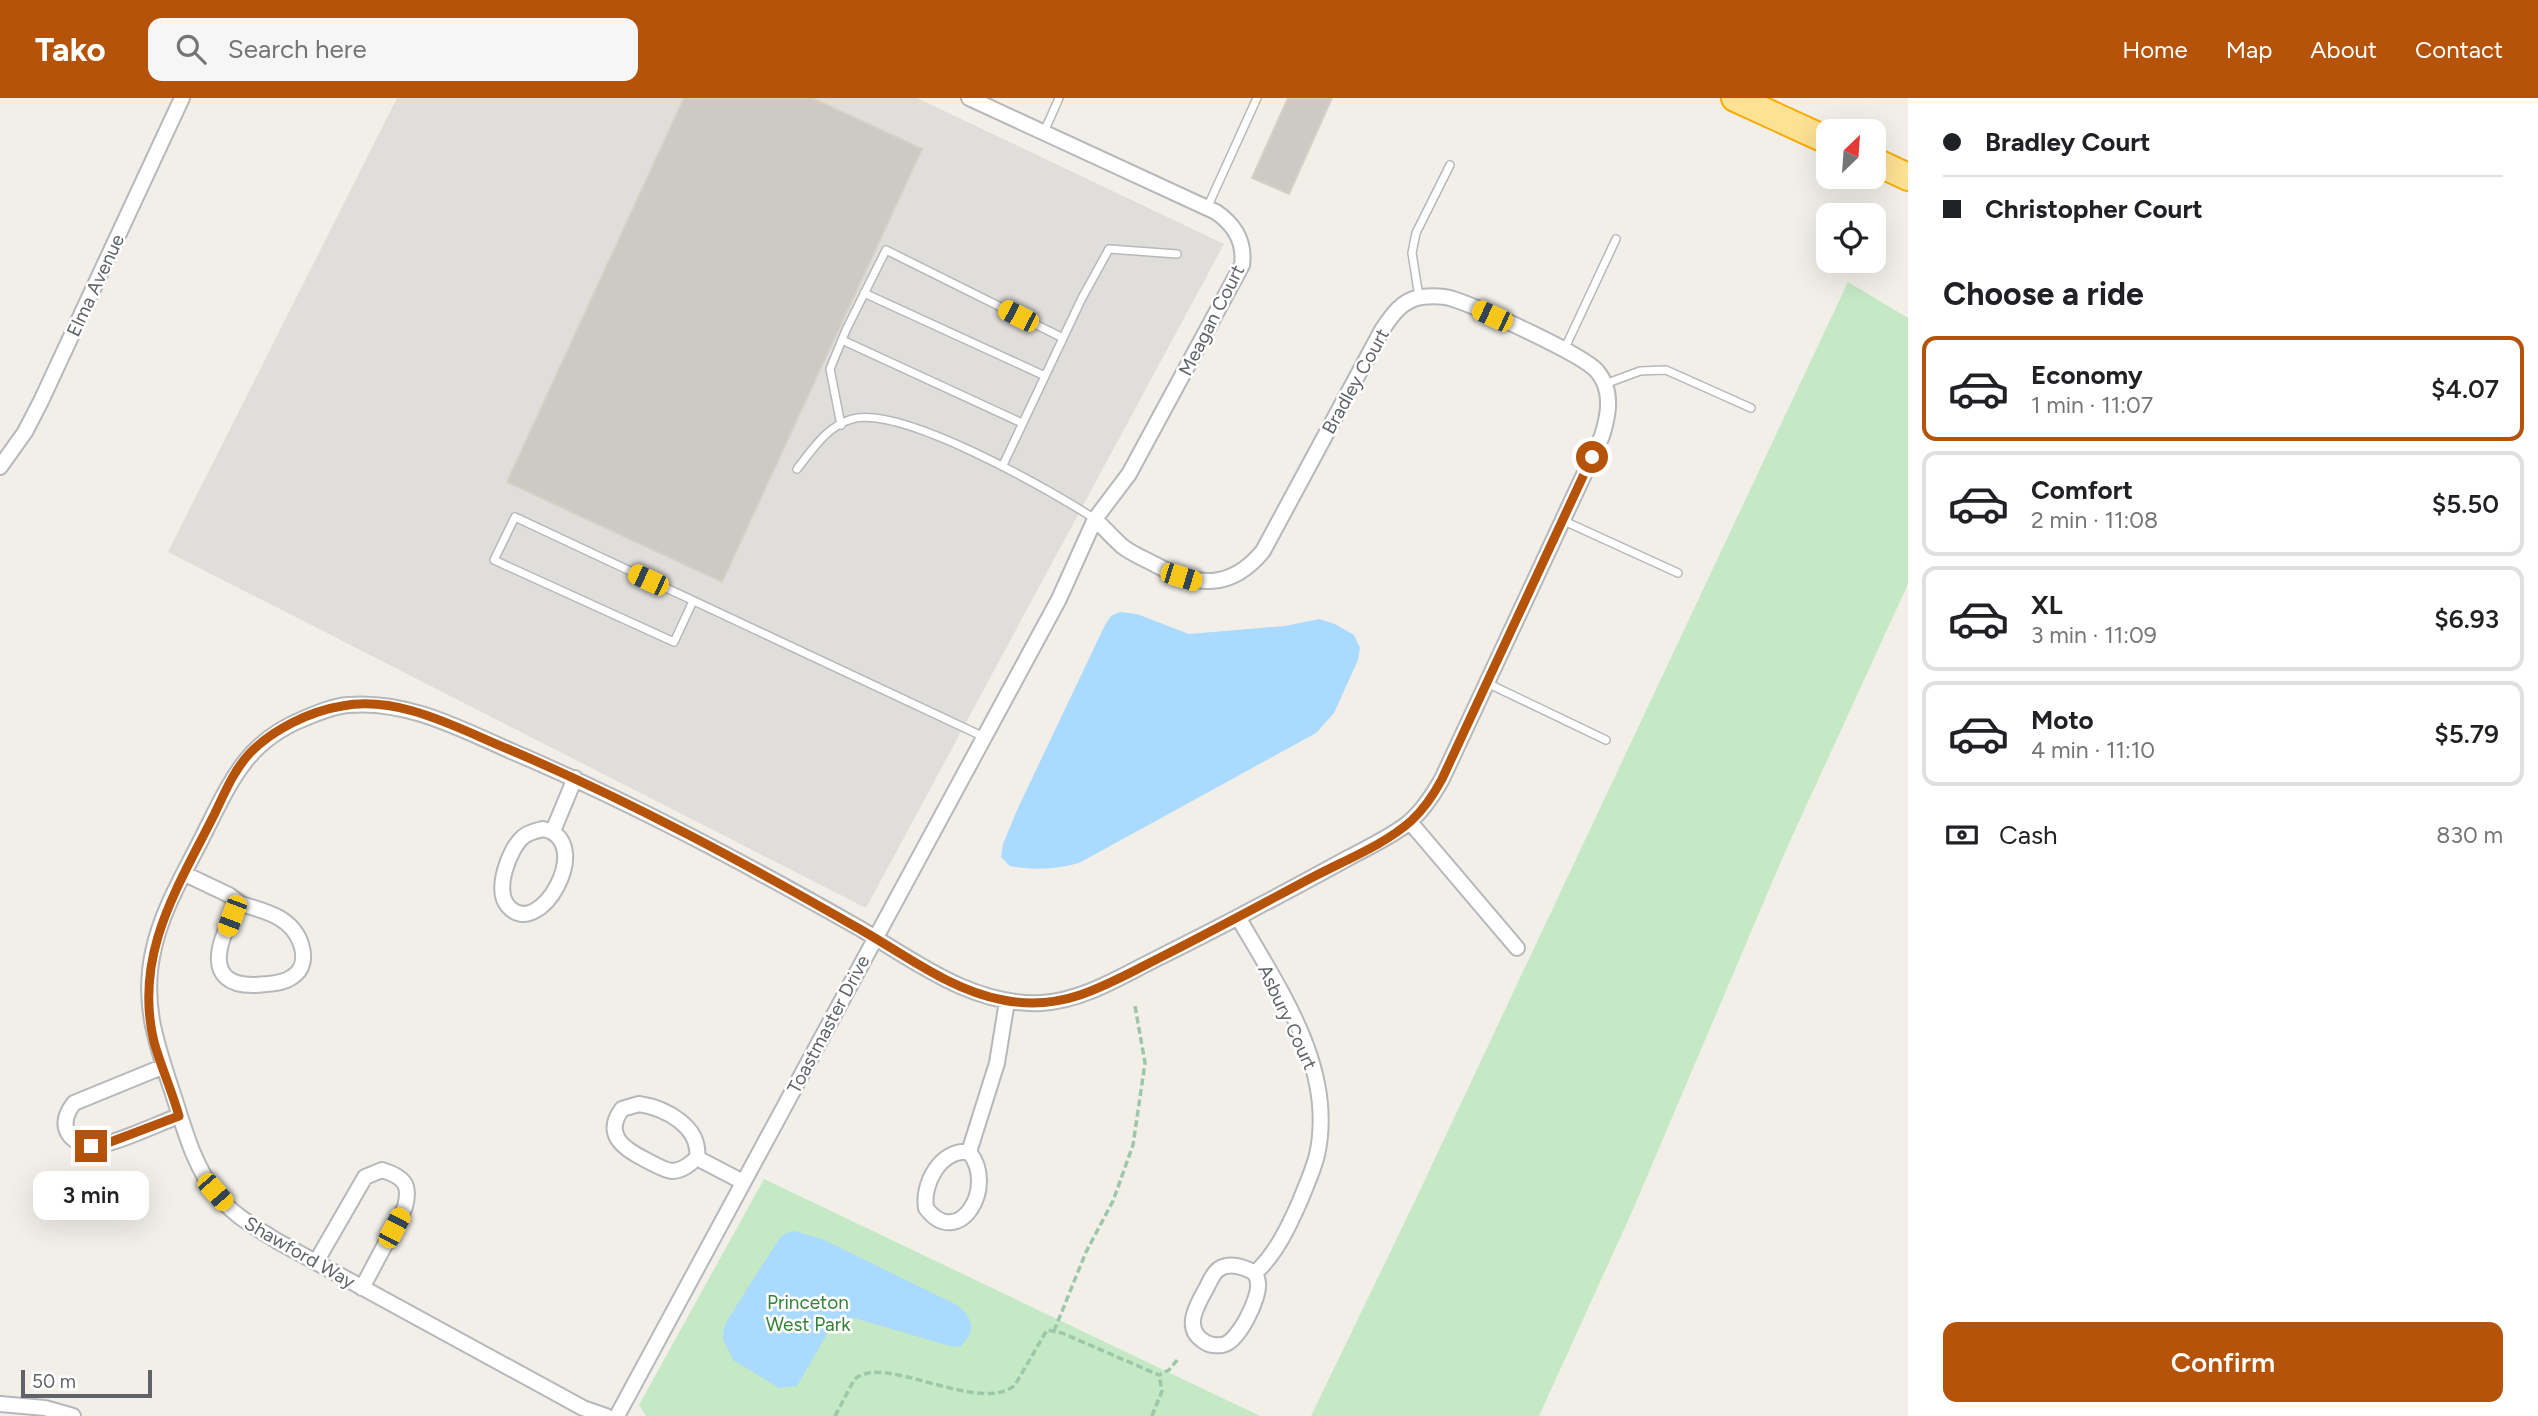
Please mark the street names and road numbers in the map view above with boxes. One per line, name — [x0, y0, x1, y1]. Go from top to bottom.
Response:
street label: Elma Avenue — [62, 230, 129, 340]
street label: Meagan Court — [1174, 261, 1249, 379]
street label: Bradley Court — [1317, 325, 1394, 438]
street label: Toastmaster Drive — [782, 951, 875, 1097]
street label: Asbury Court — [1253, 961, 1322, 1074]
street label: Shawford Way — [240, 1211, 359, 1293]

